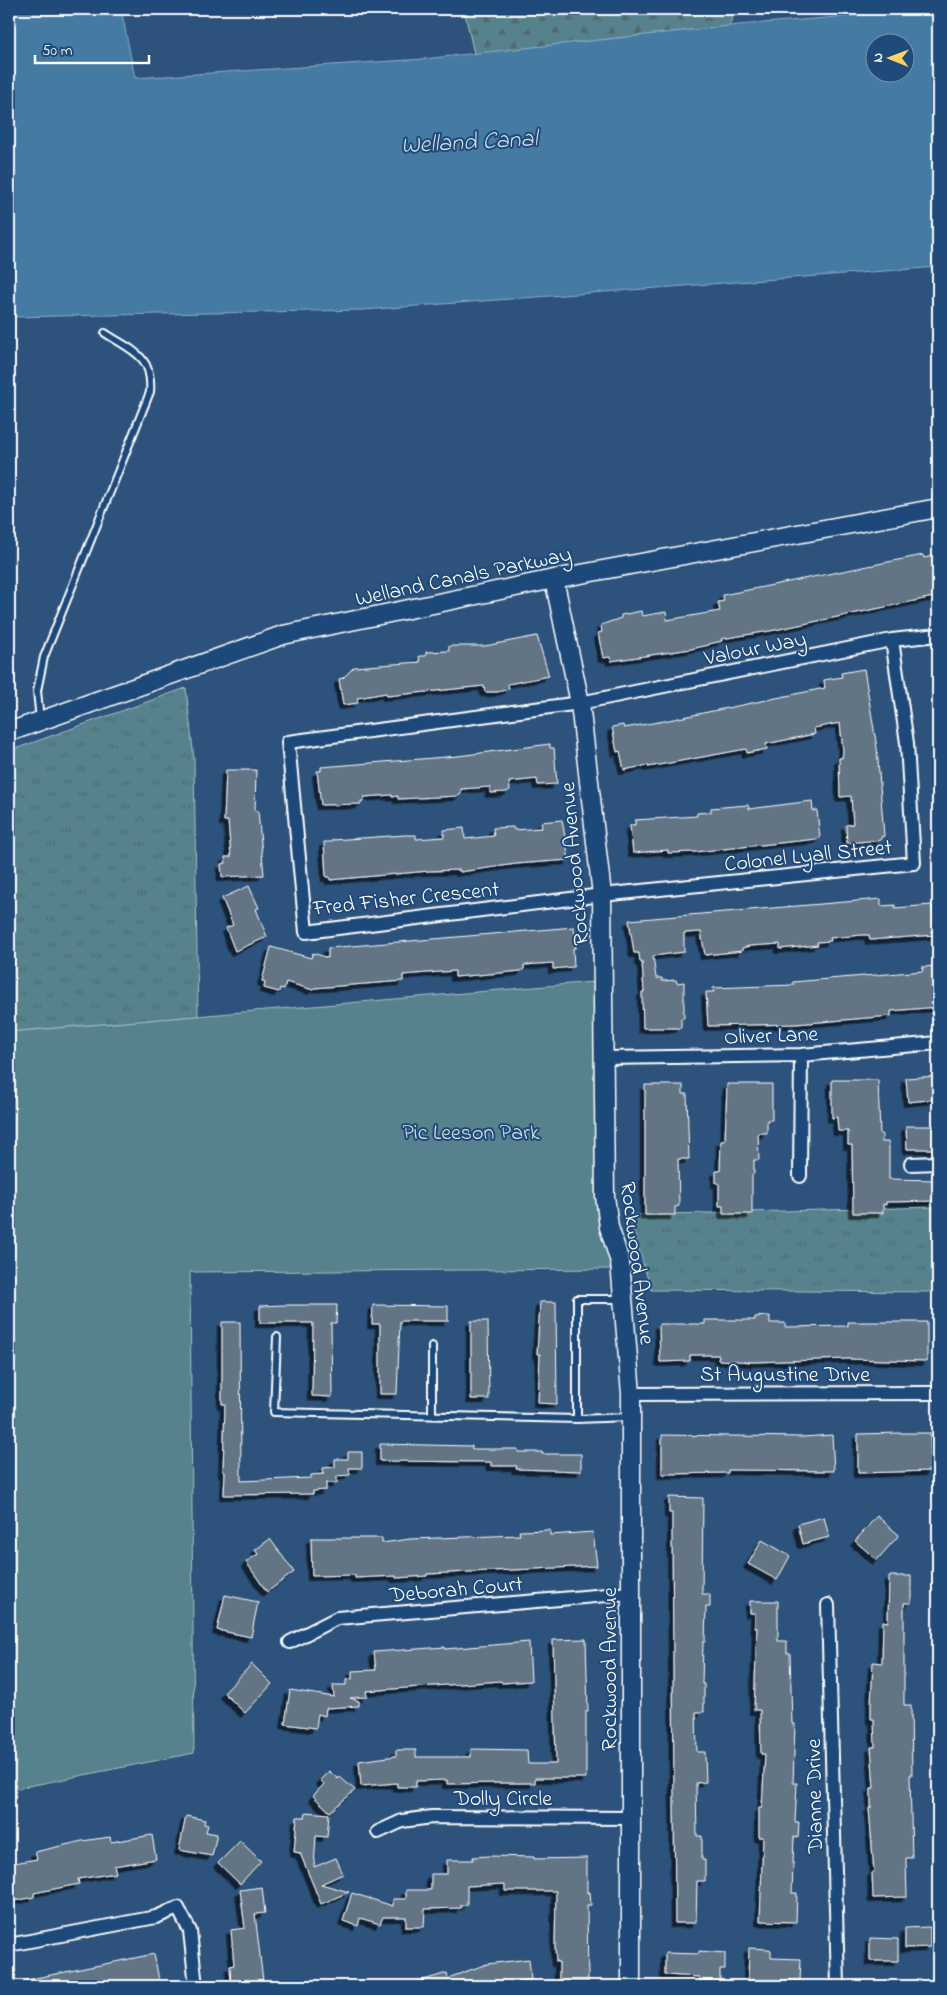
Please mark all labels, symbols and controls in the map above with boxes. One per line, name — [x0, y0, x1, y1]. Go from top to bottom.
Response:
scale bar — [35, 32, 149, 64]
north arrow — [864, 32, 914, 82]
text: 50 m — [42, 40, 73, 62]
text: N — [868, 53, 889, 63]
water label: Welland Canal — [400, 122, 541, 165]
street label: Welland Canals Parkway — [353, 539, 575, 617]
street label: Valour Way — [701, 624, 810, 677]
street label: Rockwood Avenue — [553, 781, 599, 947]
street label: Colonel Lyall Street — [723, 832, 894, 883]
street label: Fred Fisher Crescent — [311, 874, 502, 926]
street label: Oliver Lane — [723, 1019, 819, 1055]
park label: Pic Leeson Park — [402, 1118, 540, 1150]
street label: Rockwood Avenue — [610, 1180, 662, 1347]
street label: St Augustine Drive — [700, 1360, 870, 1393]
street label: Deborah Court — [387, 1569, 525, 1613]
street label: Rockwood Avenue — [595, 1587, 627, 1751]
street label: Dianne Drive — [799, 1738, 833, 1855]
street label: Dolly Circle — [453, 1784, 552, 1817]

